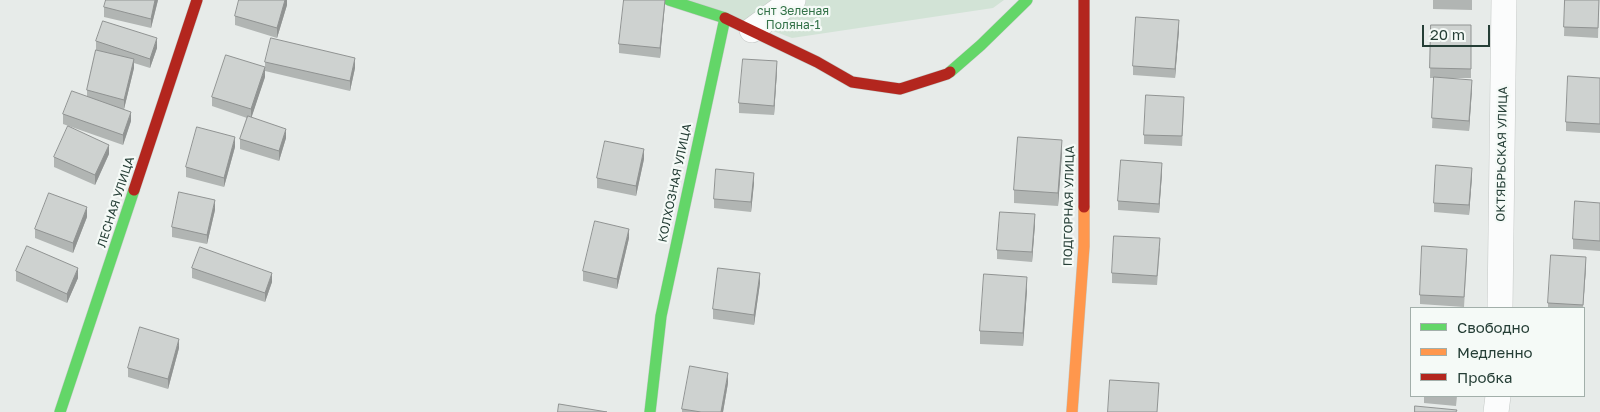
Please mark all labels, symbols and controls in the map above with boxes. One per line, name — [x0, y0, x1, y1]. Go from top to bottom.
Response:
park label: снт Зеленая Поляна-1 — [757, 4, 829, 32]
scale bar — [1425, 15, 1492, 47]
text: 20 m — [1430, 25, 1465, 43]
street label: ОКТЯБРЬСКАЯ УЛИЦА — [1494, 86, 1510, 222]
street label: КОЛХОЗНАЯ УЛИЦА — [655, 122, 695, 244]
street label: ПОДГОРНАЯ УЛИЦА — [1061, 146, 1077, 266]
street label: ЛЕСНАЯ УЛИЦА — [94, 155, 138, 249]
legend — [1410, 307, 1585, 397]
text: Свободно — [1457, 318, 1530, 336]
text: Медленно — [1457, 343, 1533, 361]
text: Пробка — [1457, 368, 1512, 386]

